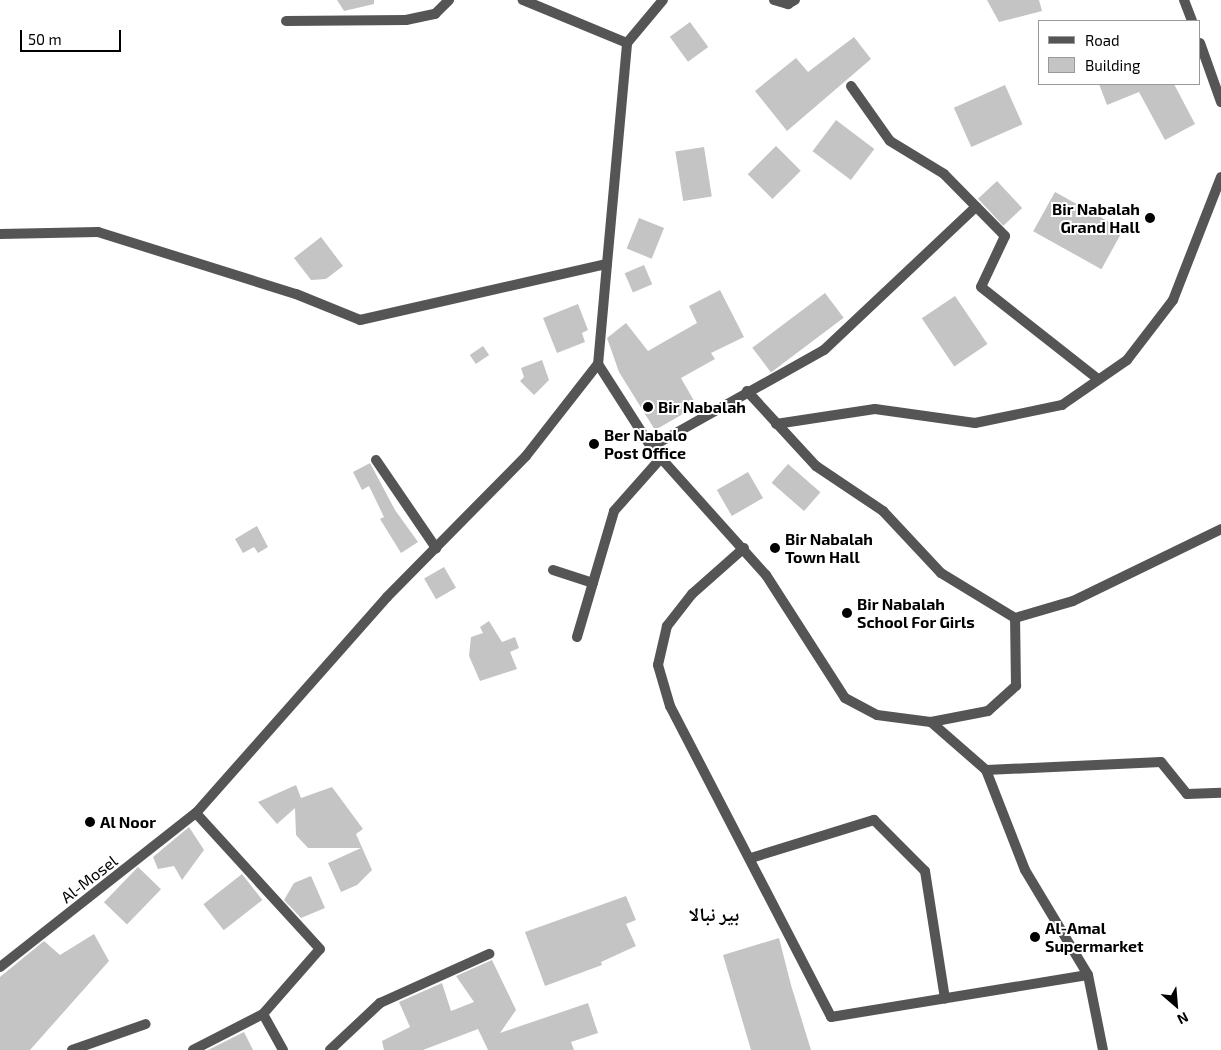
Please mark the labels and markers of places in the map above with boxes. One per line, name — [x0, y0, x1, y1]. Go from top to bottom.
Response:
place label: Bir Nabalah Grand Hall — [1052, 199, 1140, 237]
marker: Bir Nabalah Grand Hall — [1144, 212, 1156, 224]
place label: Bir Nabalah — [658, 397, 746, 417]
marker: Bir Nabalah — [642, 401, 654, 413]
place label: Ber Nabalo Post Office — [604, 425, 688, 463]
marker: Ber Nabalo Post Office — [588, 438, 600, 450]
place label: Bir Nabalah Town Hall — [785, 529, 873, 567]
marker: Bir Nabalah Town Hall — [769, 542, 781, 554]
place label: Bir Nabalah School For Girls — [857, 594, 975, 632]
marker: Bir Nabalah School For Girls — [841, 607, 853, 619]
place label: Al Noor — [100, 812, 156, 832]
marker: Al Noor — [84, 816, 96, 828]
place label: Al-Amal Supermarket — [1045, 918, 1144, 956]
marker: Al-Amal Supermarket — [1029, 931, 1041, 943]

